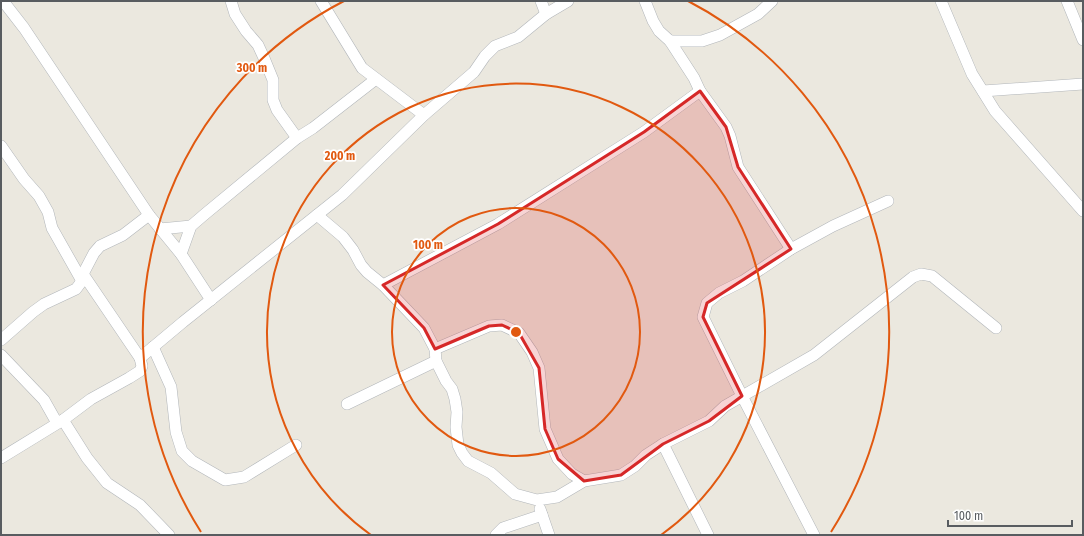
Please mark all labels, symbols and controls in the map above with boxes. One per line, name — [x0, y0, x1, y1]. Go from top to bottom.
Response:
text: 300 m — [236, 61, 267, 75]
text: 200 m — [324, 149, 355, 163]
text: 100 m — [413, 238, 443, 252]
centre of rings — [509, 325, 523, 339]
scale bar — [948, 502, 1072, 528]
text: 100 m — [954, 509, 983, 523]

